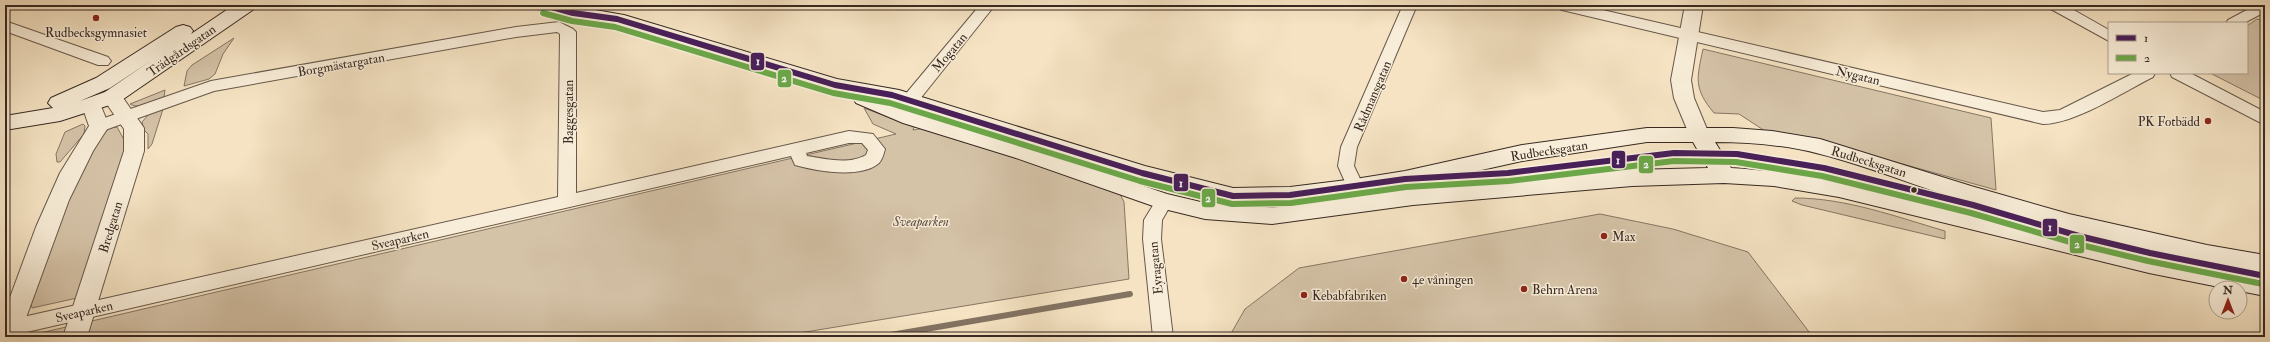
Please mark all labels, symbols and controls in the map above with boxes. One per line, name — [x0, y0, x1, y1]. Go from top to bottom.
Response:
marker: Rudbecksgymnasiet — [91, 13, 101, 23]
street label: Trädgårdsgatan — [144, 21, 219, 80]
legend — [2108, 22, 2248, 74]
place label: Rudbecksgymnasiet — [45, 25, 147, 42]
street label: Mogatan — [929, 29, 971, 76]
text: 1 — [2144, 31, 2148, 46]
street label: Borgmästargatan — [296, 49, 386, 81]
text: 2 — [2144, 51, 2150, 66]
line badge: 1 — [750, 52, 765, 71]
text: 1 — [756, 55, 760, 68]
street label: Rådmansgatan — [1351, 58, 1395, 134]
street label: Nygatan — [1834, 63, 1882, 90]
line badge: 2 — [777, 69, 792, 88]
text: 2 — [781, 72, 787, 85]
street label: Baggesgatan — [561, 79, 577, 144]
place label: PK Fotbädd — [2138, 114, 2201, 130]
marker: PK Fotbädd — [2203, 116, 2213, 126]
street label: Rudbecksgatan — [1509, 137, 1589, 165]
street label: Rudbecksgatan — [1829, 143, 1909, 181]
line badge: 1 — [1611, 150, 1626, 169]
text: 1 — [1616, 154, 1620, 167]
line badge: 2 — [1638, 155, 1654, 174]
text: 2 — [1643, 158, 1649, 171]
line badge: 1 — [1173, 173, 1189, 192]
text: 1 — [1179, 177, 1183, 190]
unlabelled marker — [1909, 185, 1919, 195]
line badge: 2 — [1201, 188, 1216, 208]
text: 2 — [1205, 192, 1211, 205]
street label: Bredgatan — [96, 199, 126, 255]
park label: Sveaparken — [892, 214, 949, 230]
line badge: 1 — [2042, 218, 2058, 237]
text: 1 — [2048, 221, 2052, 234]
street label: Sveaparken — [370, 226, 431, 255]
place label: Max — [1612, 229, 1636, 245]
marker: Max — [1599, 231, 1609, 241]
line badge: 2 — [2069, 234, 2085, 254]
text: 2 — [2074, 238, 2080, 251]
street label: Eyragatan — [1145, 240, 1168, 295]
place label: 4e våningen — [1412, 272, 1474, 288]
marker: 4e våningen — [1399, 274, 1409, 284]
north arrow — [2208, 280, 2248, 320]
place label: Behrn Arena — [1532, 282, 1598, 298]
marker: Behrn Arena — [1519, 284, 1529, 294]
text: N — [2222, 284, 2234, 297]
place label: Kebabfabriken — [1312, 288, 1387, 304]
marker: Kebabfabriken — [1299, 290, 1309, 300]
street label: Sveaparken — [54, 298, 115, 327]

